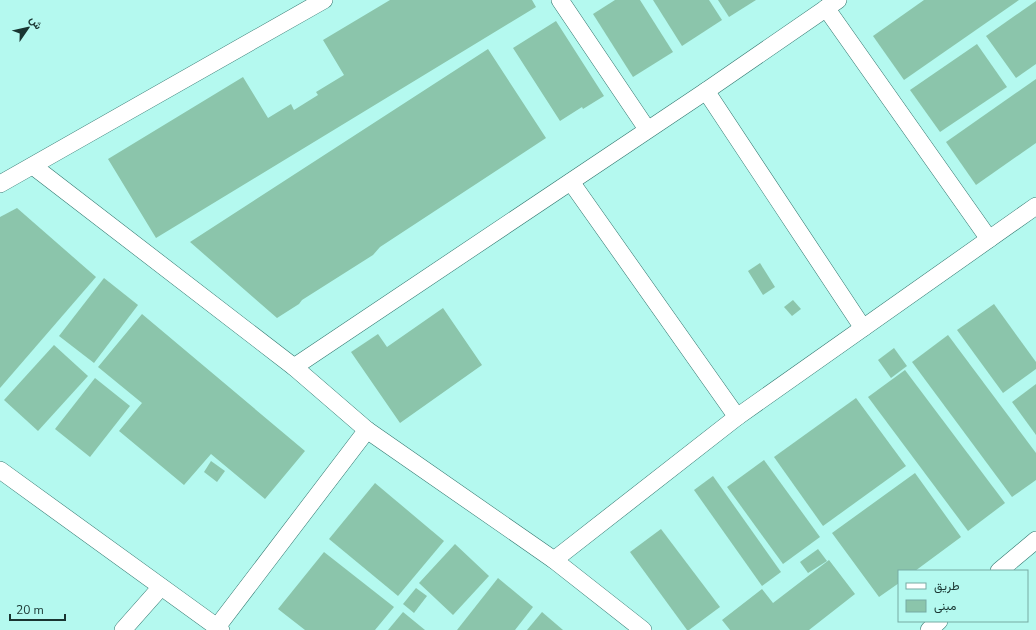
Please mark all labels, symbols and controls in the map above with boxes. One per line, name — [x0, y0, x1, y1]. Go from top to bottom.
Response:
north arrow — [8, 8, 48, 48]
text: ش — [26, 13, 46, 32]
legend — [898, 570, 1028, 622]
text: طريق — [934, 578, 960, 594]
scale bar — [10, 596, 65, 622]
text: مبنى — [934, 598, 956, 614]
text: 20 m — [16, 602, 44, 618]

